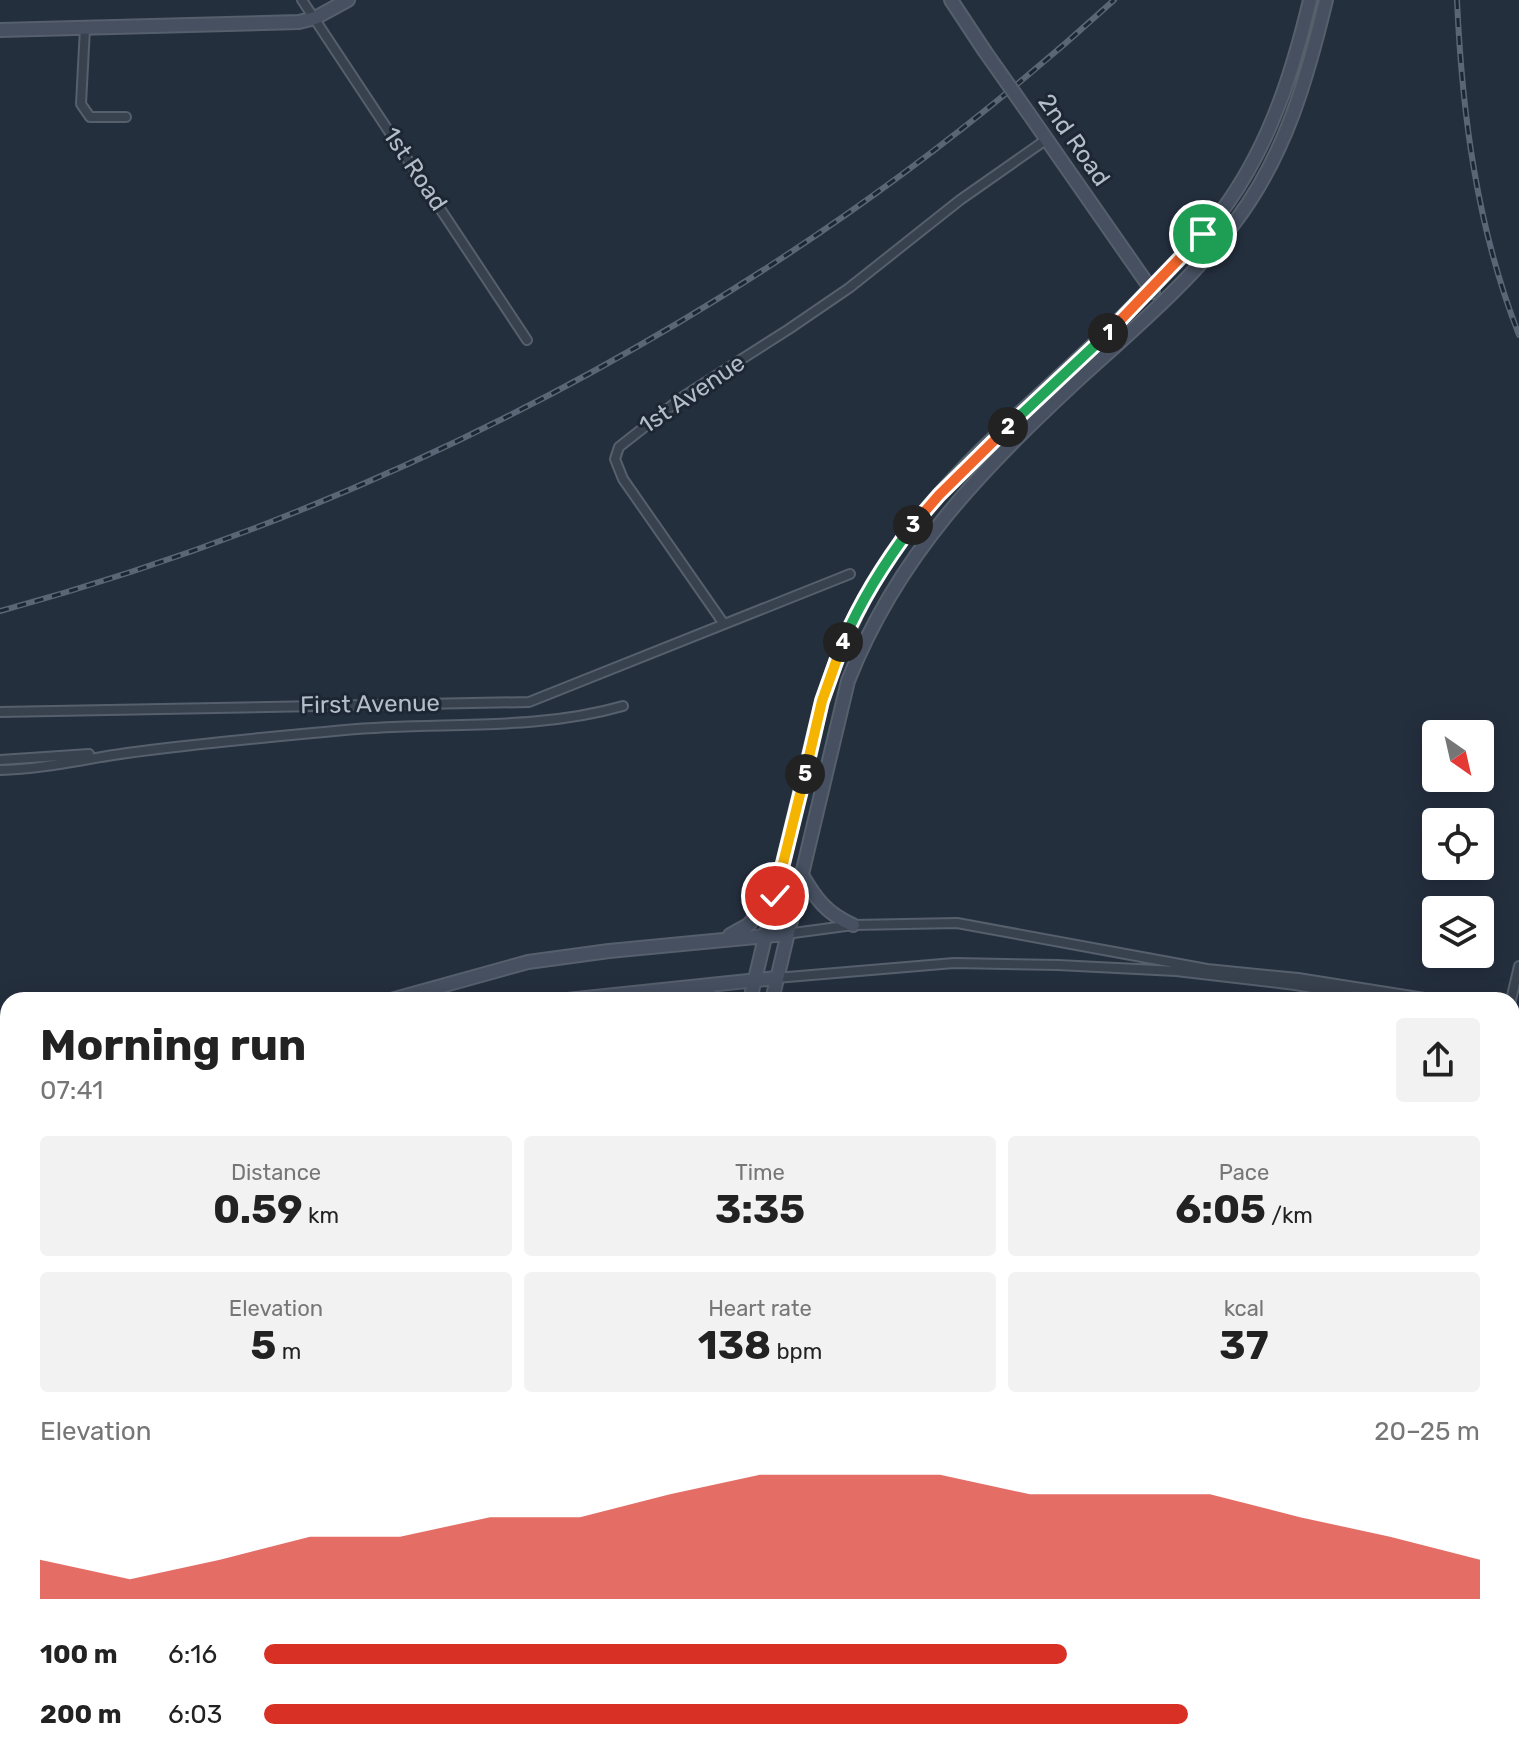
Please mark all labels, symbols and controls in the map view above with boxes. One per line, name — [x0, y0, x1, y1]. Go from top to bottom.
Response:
street label: 2nd Road — [1032, 89, 1116, 191]
street label: 1st Road — [377, 122, 453, 216]
pin — [1169, 200, 1237, 268]
icon: arrive — [1181, 212, 1225, 256]
pin: 1 — [1088, 313, 1128, 353]
text: 1 — [1103, 319, 1113, 346]
street label: 1st Avenue — [634, 349, 750, 439]
pin: 2 — [988, 407, 1028, 447]
text: 2 — [1001, 413, 1015, 440]
pin: 3 — [893, 505, 933, 545]
text: 3 — [906, 511, 920, 538]
pin: 4 — [823, 622, 863, 662]
text: 4 — [835, 628, 851, 655]
street label: First Avenue — [300, 689, 440, 719]
north arrow — [1422, 720, 1494, 792]
map controls — [1422, 720, 1494, 968]
pin: 5 — [785, 754, 825, 794]
text: 5 — [798, 760, 812, 787]
button: locate — [1422, 808, 1494, 880]
pin — [741, 862, 809, 930]
icon: check — [753, 874, 797, 918]
button: layers — [1422, 896, 1494, 968]
button: share — [1396, 1018, 1480, 1102]
text: Morning run — [40, 1019, 306, 1071]
text: 07:41 — [40, 1075, 103, 1106]
text: Distance — [231, 1159, 321, 1186]
text: Time — [735, 1159, 785, 1186]
text: Pace — [1219, 1159, 1269, 1186]
text: 0.59 — [213, 1186, 303, 1233]
text: 3:35 — [715, 1186, 805, 1233]
text: 6:05 — [1175, 1186, 1266, 1233]
text: km — [303, 1202, 339, 1229]
text: /km — [1266, 1202, 1313, 1229]
text: Elevation — [229, 1295, 323, 1322]
text: Heart rate — [708, 1295, 812, 1322]
text: kcal — [1224, 1295, 1264, 1322]
text: 5 — [251, 1322, 276, 1369]
text: 138 — [698, 1322, 771, 1369]
text: 37 — [1219, 1322, 1269, 1369]
text: m — [276, 1338, 301, 1365]
text: bpm — [771, 1338, 822, 1365]
text: Elevation — [40, 1416, 151, 1447]
text: 20–25 m — [1374, 1416, 1480, 1447]
text: 100 m — [40, 1639, 118, 1670]
text: 6:16 — [168, 1639, 217, 1670]
text: 200 m — [40, 1699, 122, 1730]
text: 6:03 — [168, 1699, 222, 1730]

